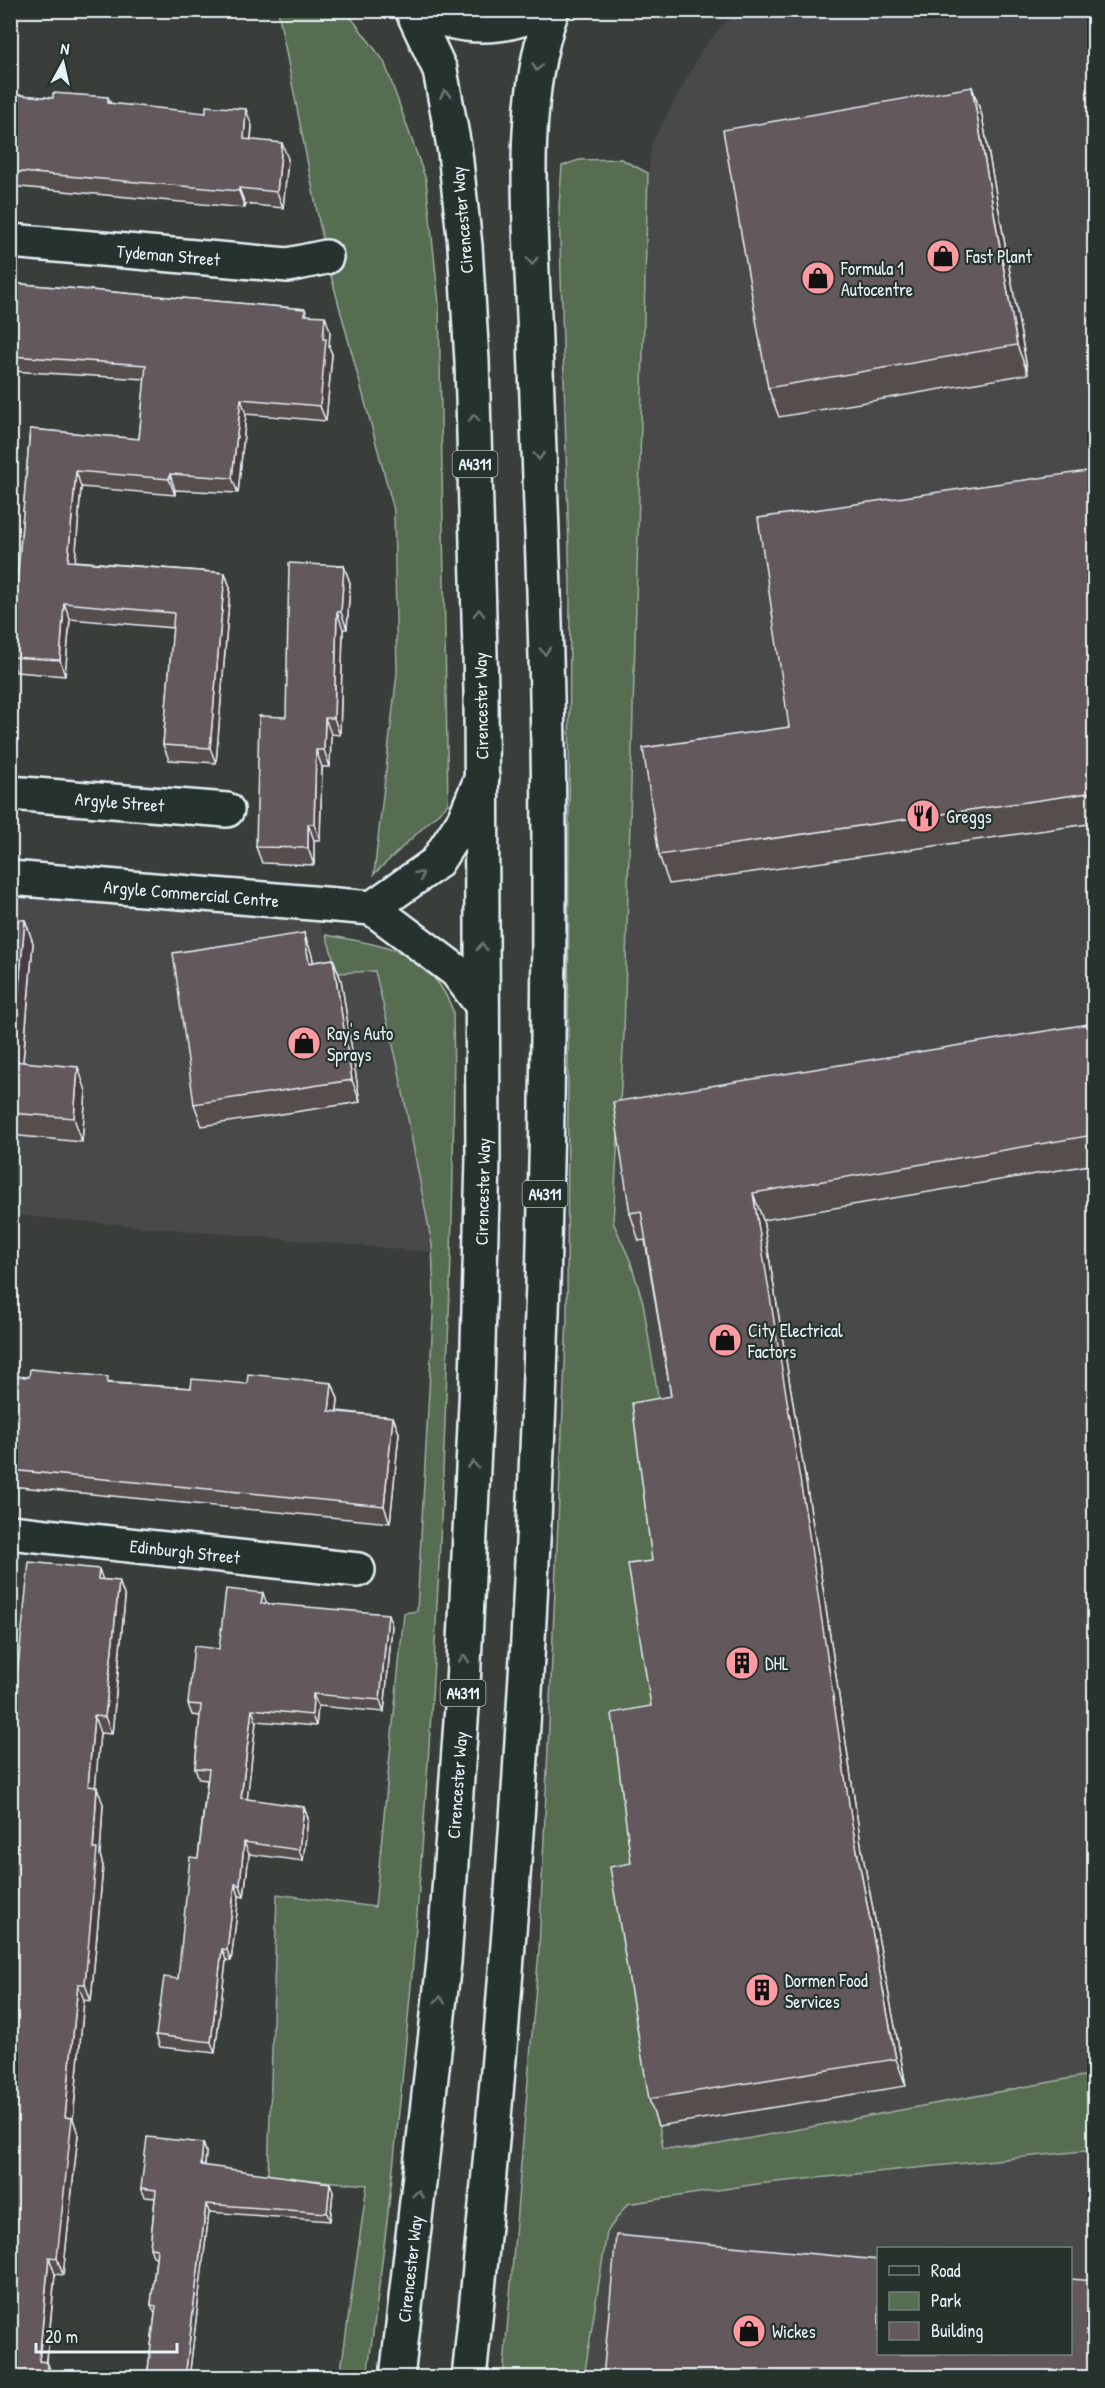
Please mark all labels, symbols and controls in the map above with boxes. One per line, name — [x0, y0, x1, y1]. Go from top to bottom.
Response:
north arrow — [33, 33, 93, 93]
text: N — [59, 37, 71, 60]
one-way arrow — [532, 62, 544, 71]
one-way arrow — [439, 90, 451, 99]
street label: Cirencester Way — [445, 165, 479, 275]
street label: Tydeman Street — [116, 238, 222, 272]
shop icon: Fast Plant — [925, 238, 961, 274]
place label: Fast Plant — [965, 244, 1033, 269]
place label: Formula 1 Autocentre — [840, 256, 913, 302]
one-way arrow — [526, 257, 539, 266]
shop icon: Formula 1 Autocentre — [800, 260, 836, 296]
one-way arrow — [467, 414, 480, 423]
road number: A4311 — [452, 451, 498, 477]
one-way arrow — [532, 452, 545, 461]
one-way arrow — [473, 609, 485, 618]
one-way arrow — [538, 647, 551, 656]
street label: Cirencester Way — [468, 652, 494, 760]
street label: Argyle Street — [74, 786, 166, 818]
restaurant icon: Greggs — [905, 798, 941, 834]
place label: Greggs — [946, 804, 992, 829]
one-way arrow — [414, 871, 425, 882]
street label: Argyle Commercial Centre — [103, 873, 280, 913]
one-way arrow — [476, 942, 489, 951]
place label: Ray's Auto Sprays — [327, 1021, 393, 1067]
shop icon: Ray's Auto Sprays — [286, 1025, 322, 1061]
street label: Cirencester Way — [468, 1138, 496, 1246]
road number: A4311 — [522, 1181, 568, 1207]
place label: City Electrical Factors — [747, 1318, 843, 1364]
shop icon: City Electrical Factors — [707, 1322, 743, 1358]
one-way arrow — [467, 1460, 480, 1469]
street label: Edinburgh Street — [129, 1533, 242, 1570]
building icon: DHL — [724, 1645, 760, 1681]
place label: DHL — [765, 1651, 789, 1676]
one-way arrow — [458, 1655, 471, 1664]
road number: A4311 — [440, 1680, 486, 1706]
street label: Cirencester Way — [440, 1730, 473, 1840]
place label: Dormen Food Services — [785, 1968, 868, 2014]
building icon: Dormen Food Services — [744, 1972, 780, 2008]
one-way arrow — [433, 1996, 446, 2005]
one-way arrow — [411, 2190, 424, 2199]
street label: Cirencester Way — [391, 2214, 428, 2324]
legend — [877, 2247, 1072, 2355]
text: Road — [931, 2258, 961, 2283]
text: Park — [931, 2288, 962, 2313]
shop icon: Wickes — [731, 2313, 767, 2349]
scale bar — [36, 2316, 177, 2354]
text: Building — [931, 2318, 983, 2343]
place label: Wickes — [772, 2319, 816, 2344]
text: 20 m — [45, 2324, 78, 2349]

